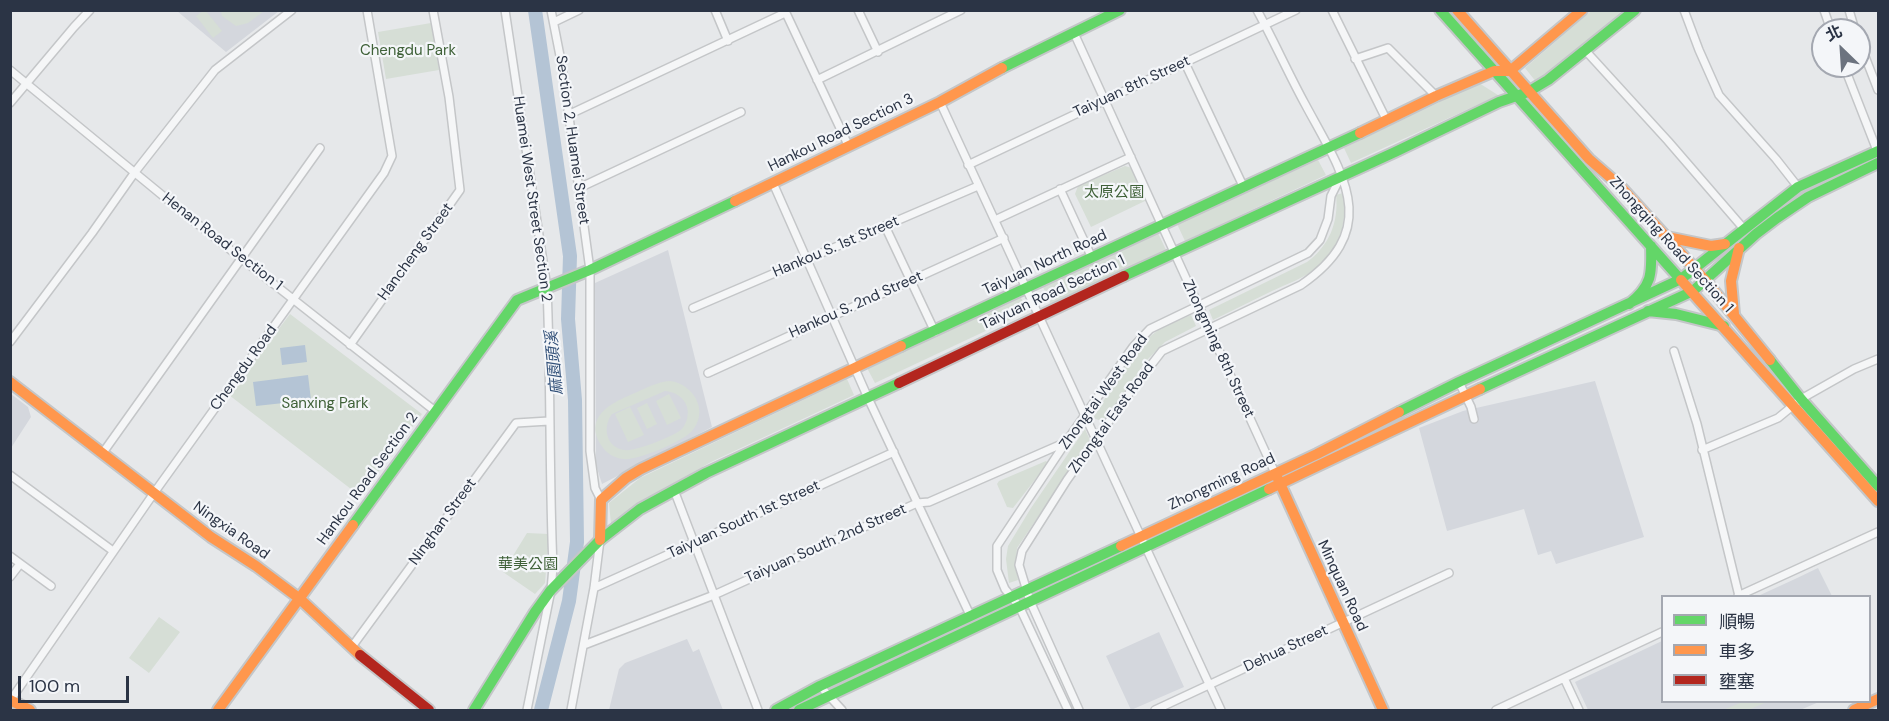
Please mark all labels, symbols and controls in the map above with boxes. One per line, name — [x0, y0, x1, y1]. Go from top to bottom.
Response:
north arrow — [1811, 18, 1871, 78]
text: 北 — [1822, 20, 1846, 46]
park label: Chengdu Park — [360, 42, 456, 60]
street label: Taiyuan 8th Street — [1071, 52, 1193, 122]
street label: Section 2, Huamei Street — [551, 54, 593, 226]
street label: Hankou Road Section 3 — [765, 90, 917, 176]
street label: Huamei West Street Section 2 — [509, 95, 555, 303]
street label: Zhongqing Road Section 1 — [1605, 173, 1737, 317]
park label: 太原公園 — [1084, 184, 1144, 202]
street label: Henan Road Section 1 — [158, 189, 286, 295]
street label: Hancheng Street — [375, 200, 457, 304]
street label: Hankou S. 1st Street — [770, 212, 902, 282]
street label: Taiyuan North Road — [980, 226, 1110, 300]
street label: Taiyuan Road Section 1 — [978, 252, 1128, 334]
street label: Hankou S. 2nd Street — [786, 267, 926, 343]
street label: Zhongming 8th Street — [1178, 277, 1258, 421]
street label: Chengdu Road — [207, 322, 281, 414]
water label: 麻園頭溪 — [543, 330, 567, 396]
street label: Zhongtai West Road — [1056, 331, 1152, 453]
street label: Zhongtai East Road — [1066, 359, 1158, 477]
park label: Sanxing Park — [281, 395, 369, 413]
street label: Hankou Road Section 2 — [314, 409, 422, 549]
street label: Zhongming Road — [1166, 449, 1278, 515]
street label: Ninghan Street — [405, 475, 481, 569]
street label: Taiyuan South 1st Street — [665, 477, 823, 563]
street label: Ningxia Road — [189, 498, 273, 564]
street label: Taiyuan South 2nd Street — [743, 500, 909, 588]
street label: Minquan Road — [1313, 538, 1371, 634]
park label: 華美公園 — [498, 556, 558, 574]
legend — [1661, 595, 1871, 703]
text: 順暢 — [1719, 610, 1755, 634]
street label: Dehua Street — [1241, 622, 1331, 676]
text: 車多 — [1719, 640, 1755, 664]
scale bar — [21, 664, 132, 702]
text: 壅塞 — [1719, 670, 1755, 694]
text: 100 m — [29, 674, 80, 698]

